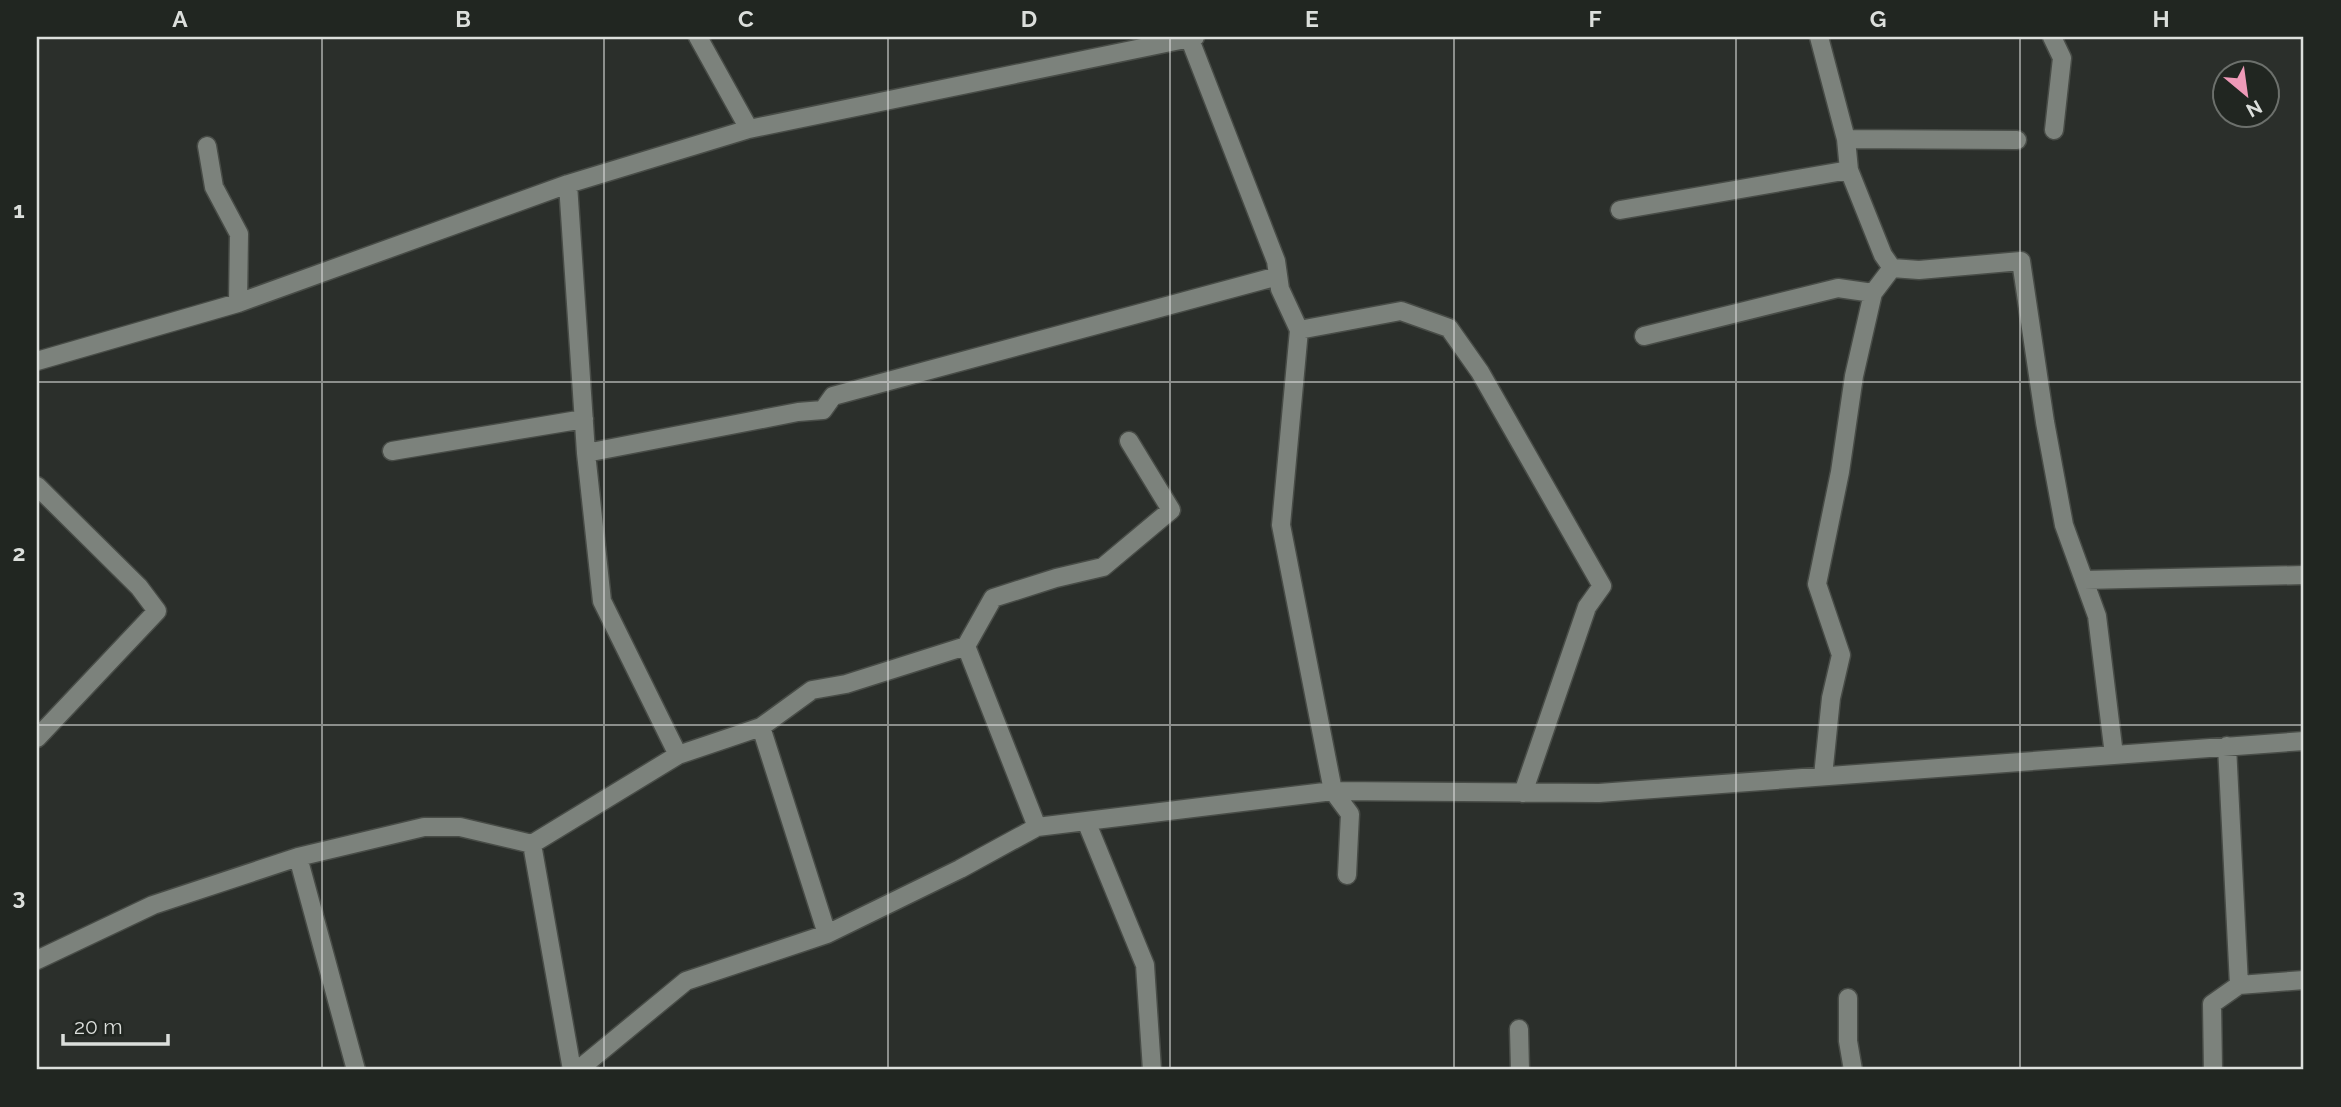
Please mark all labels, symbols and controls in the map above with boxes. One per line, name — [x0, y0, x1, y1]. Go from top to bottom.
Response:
text: A — [172, 5, 188, 32]
text: B — [455, 5, 471, 32]
text: C — [738, 5, 754, 32]
text: D — [1021, 5, 1037, 32]
text: E — [1305, 5, 1319, 32]
text: F — [1588, 5, 1602, 32]
text: G — [1870, 5, 1886, 32]
text: H — [2152, 5, 2170, 32]
north arrow — [2212, 60, 2282, 130]
text: N — [2243, 96, 2266, 122]
text: 1 — [13, 196, 25, 223]
text: 2 — [13, 539, 25, 566]
text: 3 — [13, 883, 25, 910]
scale bar — [63, 1002, 168, 1046]
text: 20 m — [74, 1014, 122, 1039]

